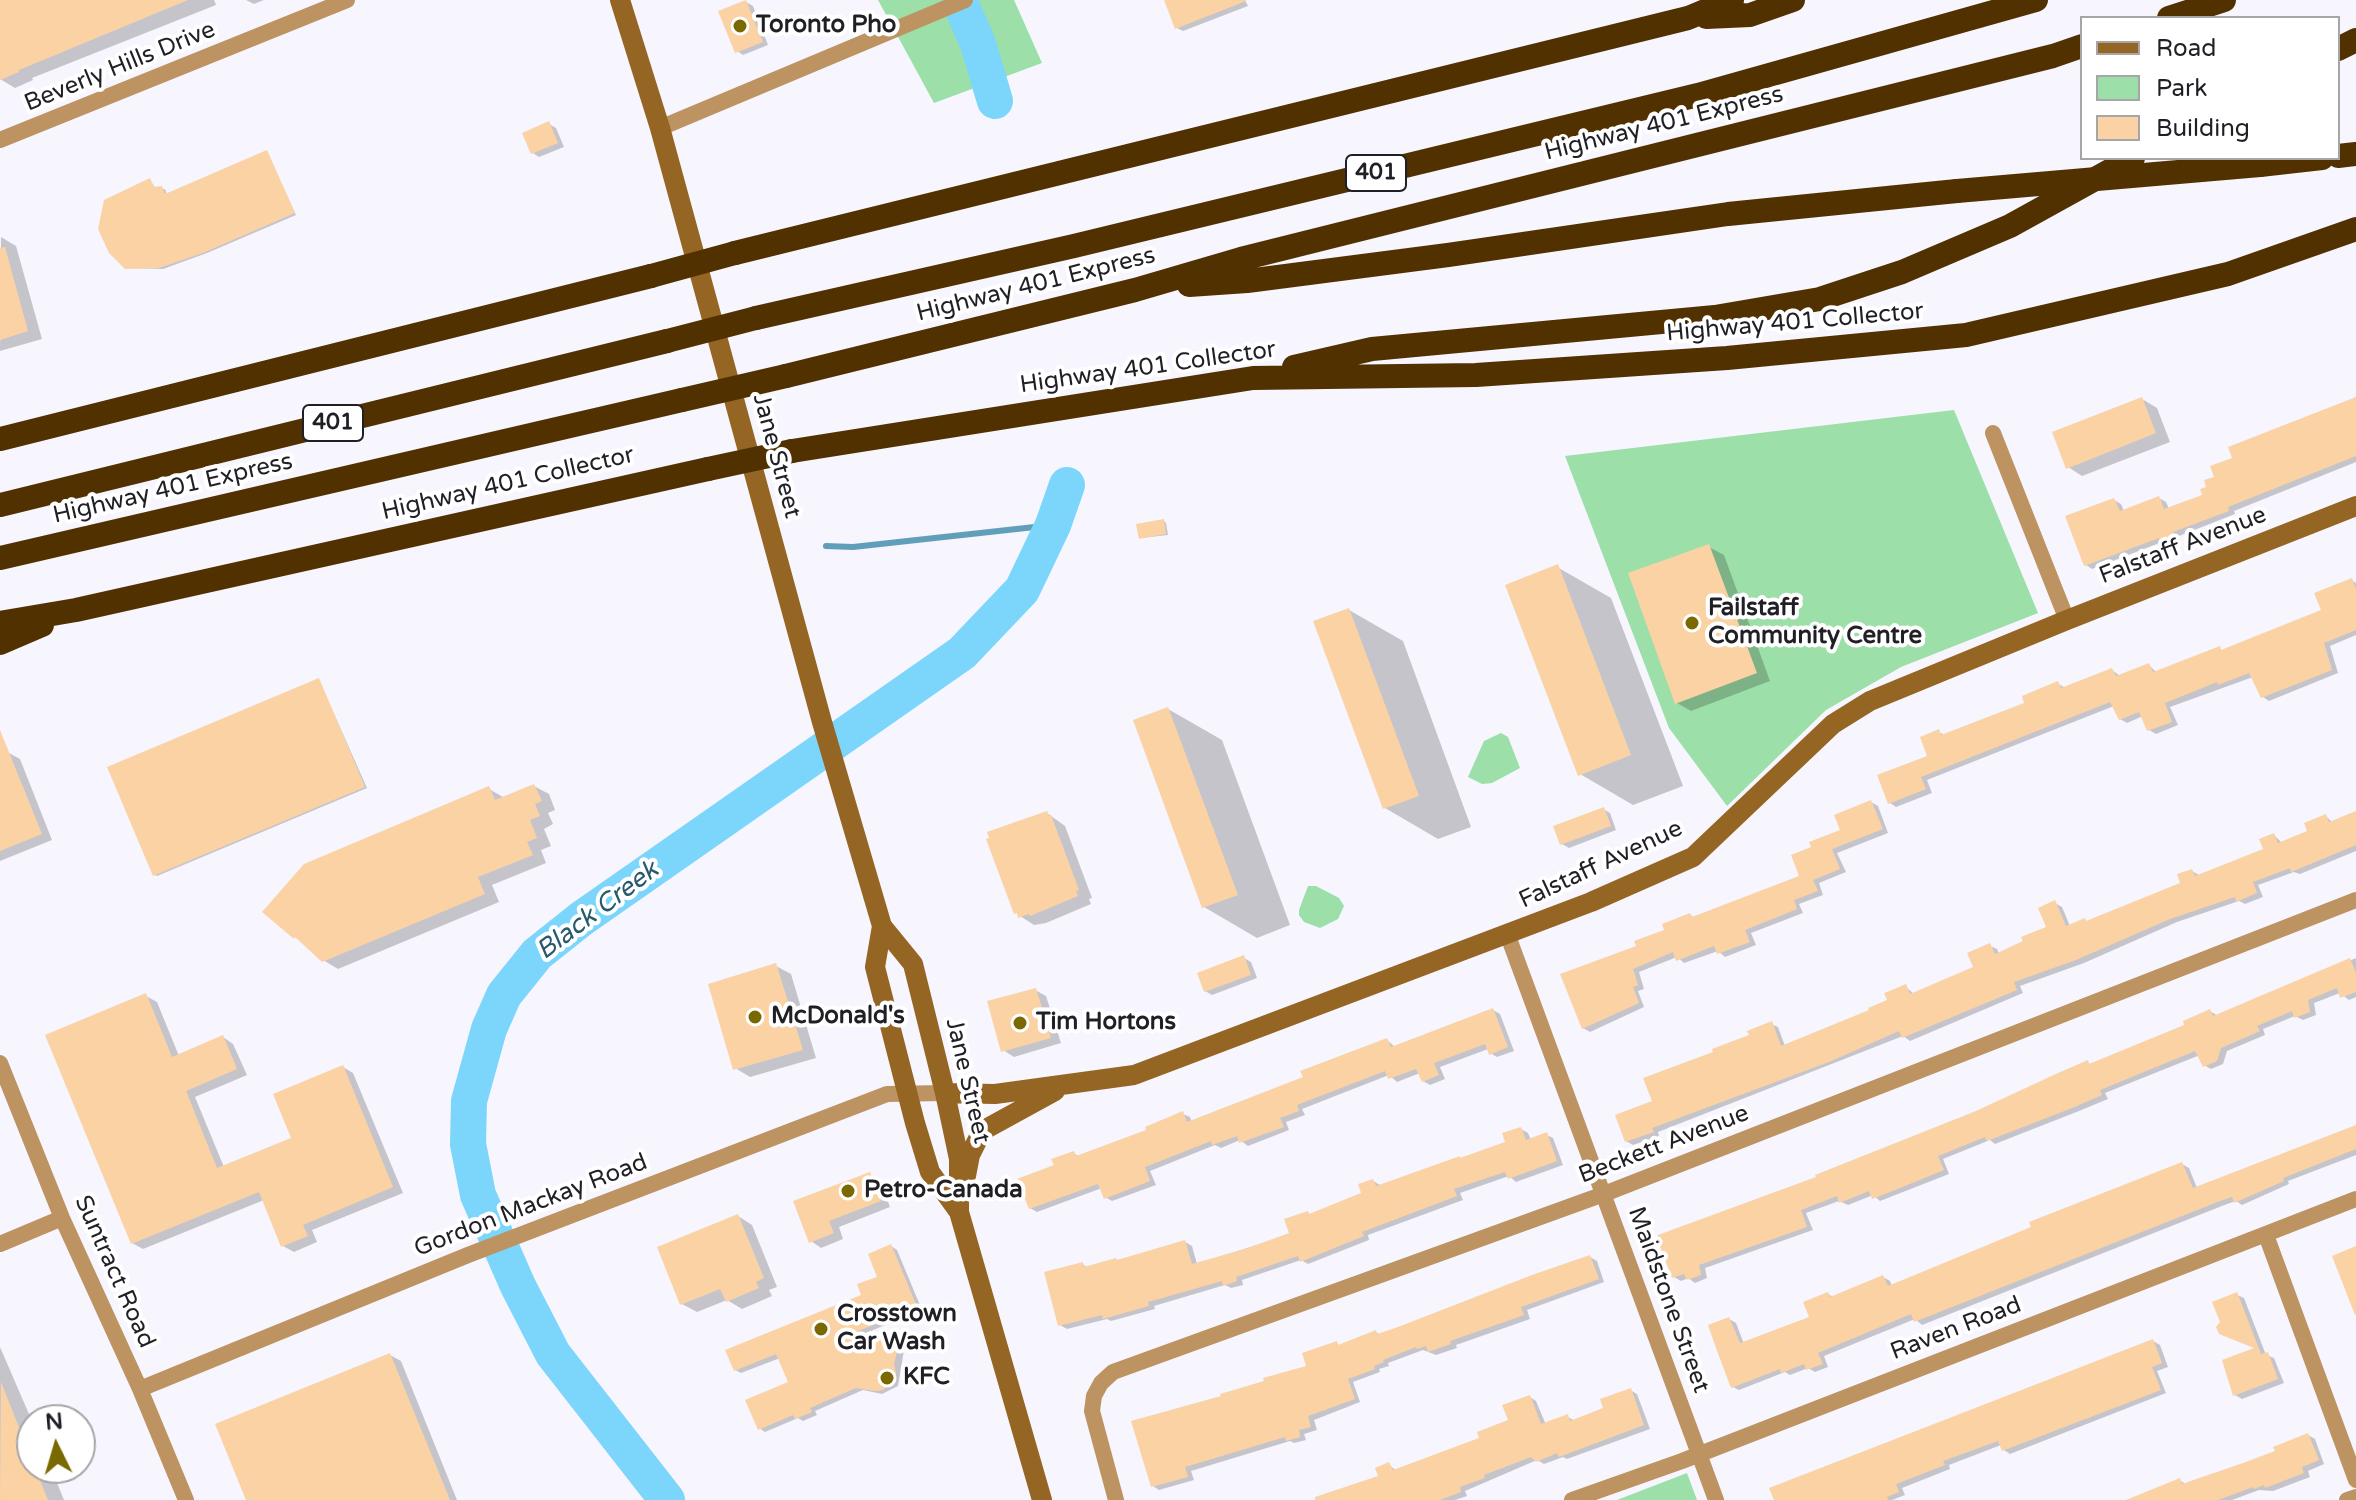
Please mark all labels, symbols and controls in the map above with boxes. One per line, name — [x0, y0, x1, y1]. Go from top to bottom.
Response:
place label: Toronto Pho — [756, 12, 896, 40]
street label: Beverly Hills Drive — [20, 16, 220, 118]
legend — [2080, 16, 2340, 160]
marker: Toronto Pho — [731, 17, 749, 35]
text: Road — [2156, 34, 2216, 63]
text: Park — [2156, 74, 2207, 103]
street label: Highway 401 Express — [1542, 80, 1786, 168]
text: Building — [2156, 114, 2250, 143]
road number: 401 — [1346, 155, 1406, 191]
street label: Highway 401 Express — [914, 241, 1158, 329]
street label: Highway 401 Collector — [1665, 297, 1925, 349]
street label: Highway 401 Collector — [1018, 336, 1278, 400]
street label: Jane Street — [746, 391, 806, 521]
road number: 401 — [303, 405, 363, 441]
street label: Highway 401 Collector — [379, 441, 637, 527]
street label: Highway 401 Express — [50, 447, 296, 531]
street label: Falstaff Avenue — [2095, 501, 2271, 591]
place label: Failstaff Community Centre — [1708, 595, 1922, 651]
marker: Failstaff Community Centre — [1683, 614, 1701, 632]
street label: Falstaff Avenue — [1515, 815, 1687, 915]
water label: Black Creek — [531, 855, 665, 967]
place label: McDonald's — [771, 1003, 905, 1031]
marker: McDonald's — [746, 1008, 764, 1026]
place label: Tim Hortons — [1036, 1009, 1176, 1037]
marker: Tim Hortons — [1011, 1014, 1029, 1032]
street label: Jane Street — [939, 1016, 995, 1146]
street label: Beckett Avenue — [1575, 1099, 1753, 1191]
street label: Gordon Mackay Road — [410, 1148, 652, 1264]
place label: Petro-Canada — [864, 1177, 1023, 1205]
marker: Petro-Canada — [839, 1182, 857, 1200]
street label: Suntract Road — [68, 1191, 160, 1353]
street label: Maidstone Street — [1621, 1203, 1715, 1397]
street label: Raven Road — [1887, 1291, 2025, 1367]
place label: Crosstown Car Wash — [837, 1301, 957, 1357]
marker: Crosstown Car Wash — [812, 1320, 830, 1338]
place label: KFC — [903, 1364, 950, 1392]
marker: KFC — [878, 1369, 896, 1387]
north arrow — [16, 1404, 96, 1484]
text: N — [44, 1408, 64, 1436]

